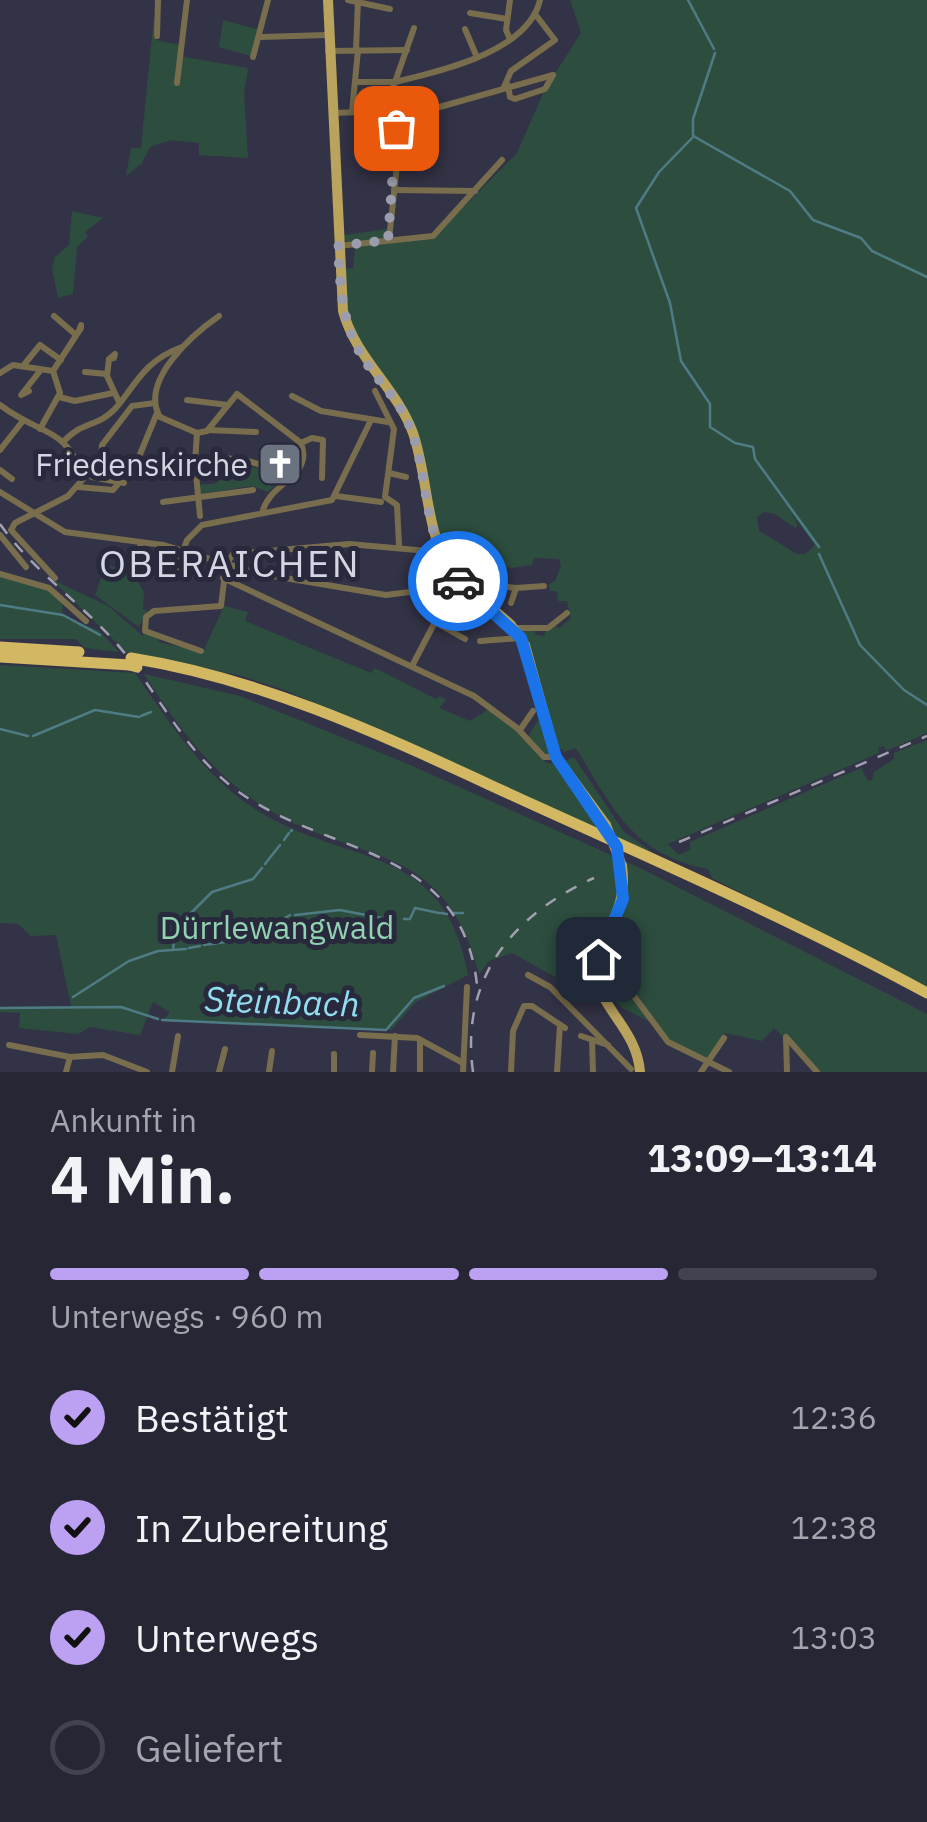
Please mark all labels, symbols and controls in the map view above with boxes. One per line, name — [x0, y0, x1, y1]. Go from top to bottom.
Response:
pin — [354, 86, 439, 171]
icon: bag — [369, 101, 424, 156]
church icon: Friedenskirche — [257, 441, 303, 487]
place label: Friedenskirche — [35, 443, 248, 485]
courier — [408, 531, 508, 631]
district label: OBERAICHEN — [99, 538, 361, 587]
icon: car — [431, 554, 486, 609]
park label: Dürrlewangwald — [160, 906, 394, 948]
pin — [556, 917, 641, 1002]
icon: home — [571, 932, 626, 987]
water label: Steinbach — [204, 975, 360, 1027]
text: Ankunft in — [50, 1099, 197, 1141]
text: 13:09–13:14 — [647, 1133, 877, 1182]
text: 4 Min. — [50, 1136, 235, 1221]
text: Unterwegs · 960 m — [50, 1295, 324, 1337]
icon: check — [50, 1390, 105, 1445]
text: Bestätigt — [135, 1393, 289, 1442]
text: 12:36 — [791, 1396, 877, 1438]
icon: check — [50, 1500, 105, 1555]
text: In Zubereitung — [135, 1503, 388, 1552]
text: 12:38 — [791, 1506, 877, 1548]
icon: check — [50, 1610, 105, 1665]
text: Unterwegs — [135, 1613, 319, 1662]
text: 13:03 — [791, 1616, 877, 1658]
text: Geliefert — [135, 1723, 283, 1772]

